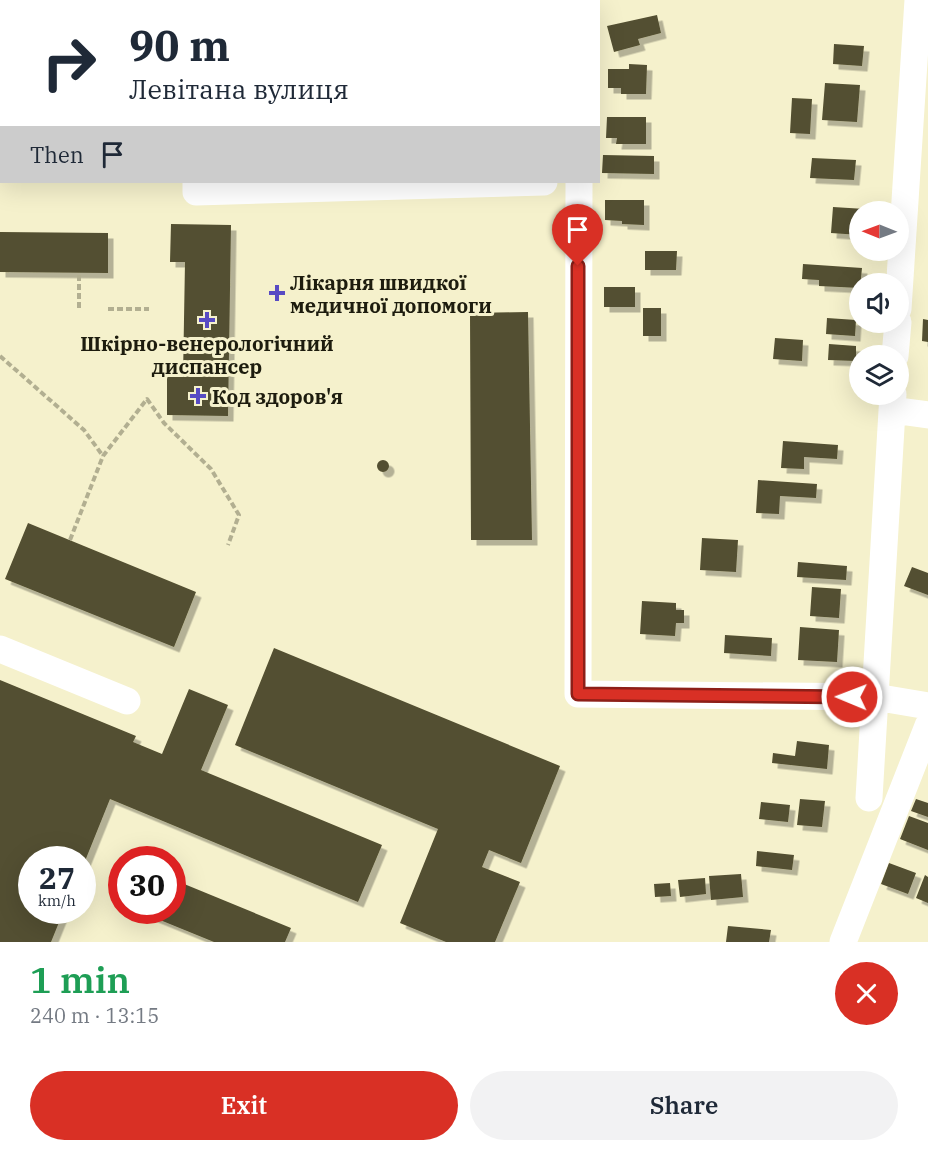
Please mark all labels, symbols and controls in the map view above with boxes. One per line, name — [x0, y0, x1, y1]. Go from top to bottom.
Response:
text: 90 m — [129, 18, 230, 73]
icon: right — [30, 24, 108, 102]
text: Левітана вулиця — [129, 71, 349, 106]
icon: arrive — [96, 138, 129, 171]
text: Then — [30, 140, 84, 169]
north arrow — [849, 201, 909, 261]
map controls — [849, 201, 909, 405]
pin — [552, 204, 603, 266]
icon: arrive — [561, 213, 594, 246]
place label: Лікарня швидкої медичної допомоги — [290, 269, 492, 319]
button: sound — [849, 273, 909, 333]
marker: Лікарня швидкої медичної допомоги — [268, 284, 286, 302]
marker: Шкірно-венерологічний диспансер — [198, 311, 216, 329]
place label: Шкірно-венерологічний диспансер — [80, 330, 334, 380]
button: layers — [849, 345, 909, 405]
place label: Код здоров'я — [212, 383, 343, 410]
marker: Код здоров'я — [189, 387, 207, 405]
position arrow — [820, 665, 884, 729]
speed limit sign: 30 — [108, 846, 186, 924]
text: 27 — [39, 858, 75, 897]
text: km/h — [38, 891, 76, 910]
text: 1 min — [30, 956, 130, 1003]
button: close — [835, 962, 898, 1025]
text: 240 m · 13:15 — [30, 1002, 159, 1029]
button: Exit — [30, 1071, 458, 1140]
button: Share — [470, 1071, 898, 1140]

